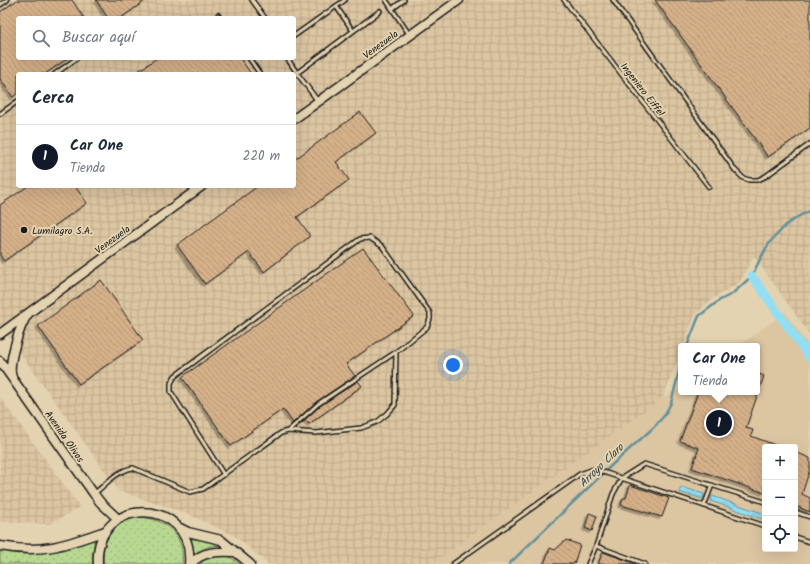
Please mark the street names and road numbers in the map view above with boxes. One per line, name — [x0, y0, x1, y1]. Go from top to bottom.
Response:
street label: Venezuela — [360, 26, 402, 63]
street label: Ingeniero Eiffel — [616, 59, 669, 120]
street label: Venezuela — [92, 221, 134, 258]
street label: Avenida Olivos — [40, 407, 88, 466]

